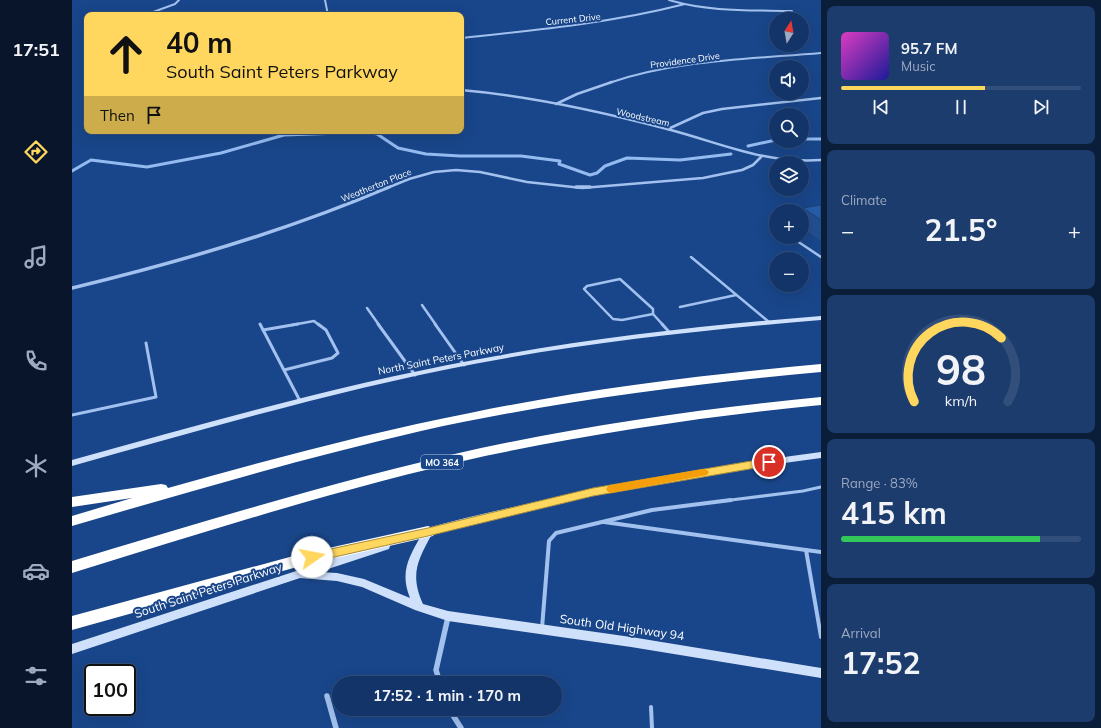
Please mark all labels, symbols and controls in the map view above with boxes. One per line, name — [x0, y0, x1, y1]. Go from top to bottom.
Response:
street label: Current Drive — [545, 11, 601, 27]
north arrow — [769, 12, 809, 52]
map controls — [769, 12, 809, 292]
text: 40 m — [166, 25, 232, 60]
icon: ahead — [100, 28, 152, 80]
text: 17:51 — [12, 38, 60, 61]
text: 95.7 FM — [901, 39, 957, 58]
street label: Providence Drive — [650, 50, 720, 70]
text: Music — [901, 58, 936, 74]
text: South Saint Peters Parkway — [166, 60, 398, 83]
button: sound — [769, 60, 809, 100]
icon: previous — [870, 96, 892, 118]
icon: pause — [950, 96, 972, 118]
icon: next — [1030, 96, 1052, 118]
icon: arrive — [143, 104, 165, 126]
text: Then — [100, 106, 135, 125]
street label: Woodstream — [615, 106, 671, 128]
button: search — [769, 108, 809, 148]
icon: directions — [22, 138, 50, 166]
button: layers — [769, 156, 809, 196]
street label: Weatherton Place — [339, 166, 413, 204]
text: Climate — [841, 192, 887, 208]
button: + — [769, 204, 809, 244]
text: 21.5° — [925, 211, 997, 249]
text: − — [841, 217, 854, 245]
text: + — [1068, 217, 1081, 245]
icon: music — [22, 243, 50, 271]
button: − — [769, 252, 809, 292]
street label: North Saint Peters Parkway — [377, 340, 506, 378]
text: 98 — [936, 343, 986, 395]
icon: phone — [22, 347, 50, 375]
text: km/h — [945, 392, 977, 410]
pin — [752, 445, 786, 479]
icon: arrive — [758, 451, 780, 473]
icon: climate — [22, 452, 50, 480]
road number: MO 364 — [421, 455, 463, 469]
text: Range · 83% — [841, 475, 918, 491]
text: 415 km — [841, 494, 947, 532]
position arrow — [291, 536, 333, 578]
icon: car — [22, 557, 50, 585]
street label: South Saint Peters Parkway — [132, 559, 284, 621]
street label: South Old Highway 94 — [559, 611, 685, 643]
text: Arrival — [841, 625, 881, 641]
text: 17:52 — [841, 644, 920, 682]
icon: filters — [22, 662, 50, 690]
speed limit sign: 100 — [84, 664, 136, 716]
text: 17:52 · 1 min · 170 m — [373, 686, 521, 705]

